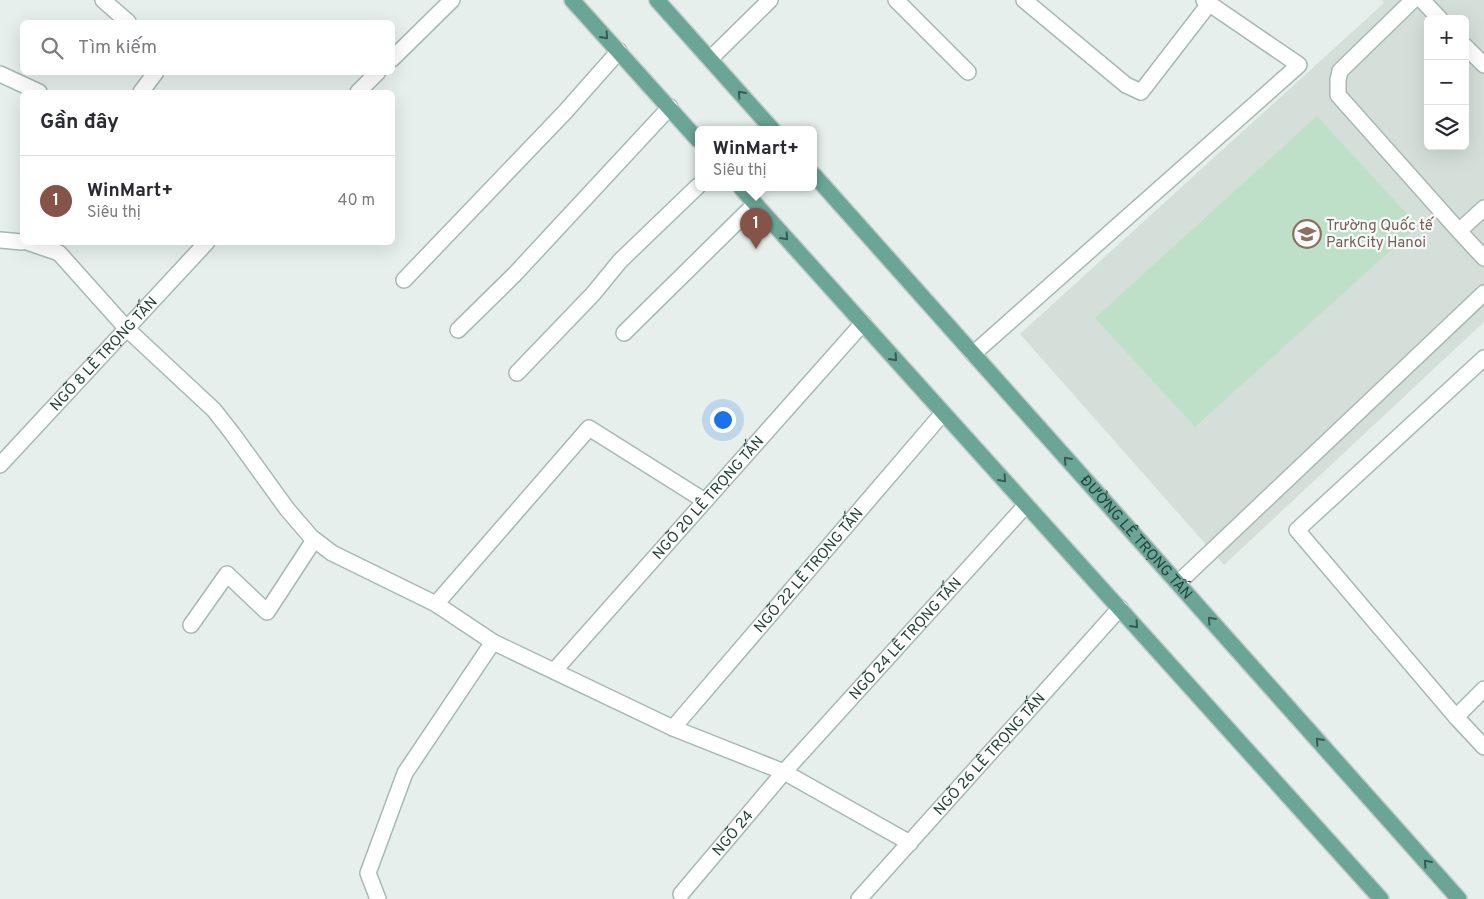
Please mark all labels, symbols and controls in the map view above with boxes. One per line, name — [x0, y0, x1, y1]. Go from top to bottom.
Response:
map controls — [1424, 15, 1469, 150]
button: + — [1424, 15, 1469, 60]
search box — [20, 20, 395, 75]
one-way arrow — [599, 31, 608, 40]
icon: search — [38, 34, 66, 62]
text: Tìm kiếm — [78, 36, 157, 60]
button: − — [1424, 60, 1469, 105]
one-way arrow — [738, 90, 747, 99]
button: layers — [1424, 105, 1469, 150]
text: Gần đây — [40, 109, 119, 136]
popup — [695, 126, 817, 191]
text: WinMart+ — [713, 137, 799, 161]
text: Siêu thị — [713, 161, 767, 181]
text: WinMart+ — [87, 179, 173, 203]
text: 1 — [53, 191, 59, 211]
text: 40 m — [337, 191, 375, 211]
text: Siêu thị — [87, 203, 141, 223]
pin: 1 — [740, 208, 772, 249]
place label: Trường Quốc tế ParkCity Hanoi — [1326, 216, 1435, 253]
school or university icon: Trường Quốc tế ParkCity Hanoi — [1292, 219, 1322, 249]
one-way arrow — [779, 232, 788, 241]
street label: NGÕ 8 LÊ TRỌNG TẤN — [47, 293, 162, 416]
one-way arrow — [888, 352, 897, 361]
your location — [710, 407, 736, 433]
street label: NGÕ 20 LÊ TRỌNG TẤN — [649, 433, 769, 564]
one-way arrow — [1064, 456, 1073, 465]
street label: ĐƯỜNG LÊ TRỌNG TẤN — [1075, 472, 1196, 604]
one-way arrow — [997, 473, 1006, 482]
street label: NGÕ 22 LÊ TRỌNG TẤN — [751, 505, 868, 637]
street label: NGÕ 24 LÊ TRỌNG TẤN — [846, 574, 966, 704]
one-way arrow — [1207, 617, 1216, 626]
one-way arrow — [1129, 620, 1138, 629]
street label: NGÕ 26 LÊ TRỌNG TẤN — [930, 690, 1050, 820]
one-way arrow — [1316, 738, 1325, 747]
street label: NGÕ 24 — [709, 807, 758, 861]
one-way arrow — [1424, 859, 1433, 868]

